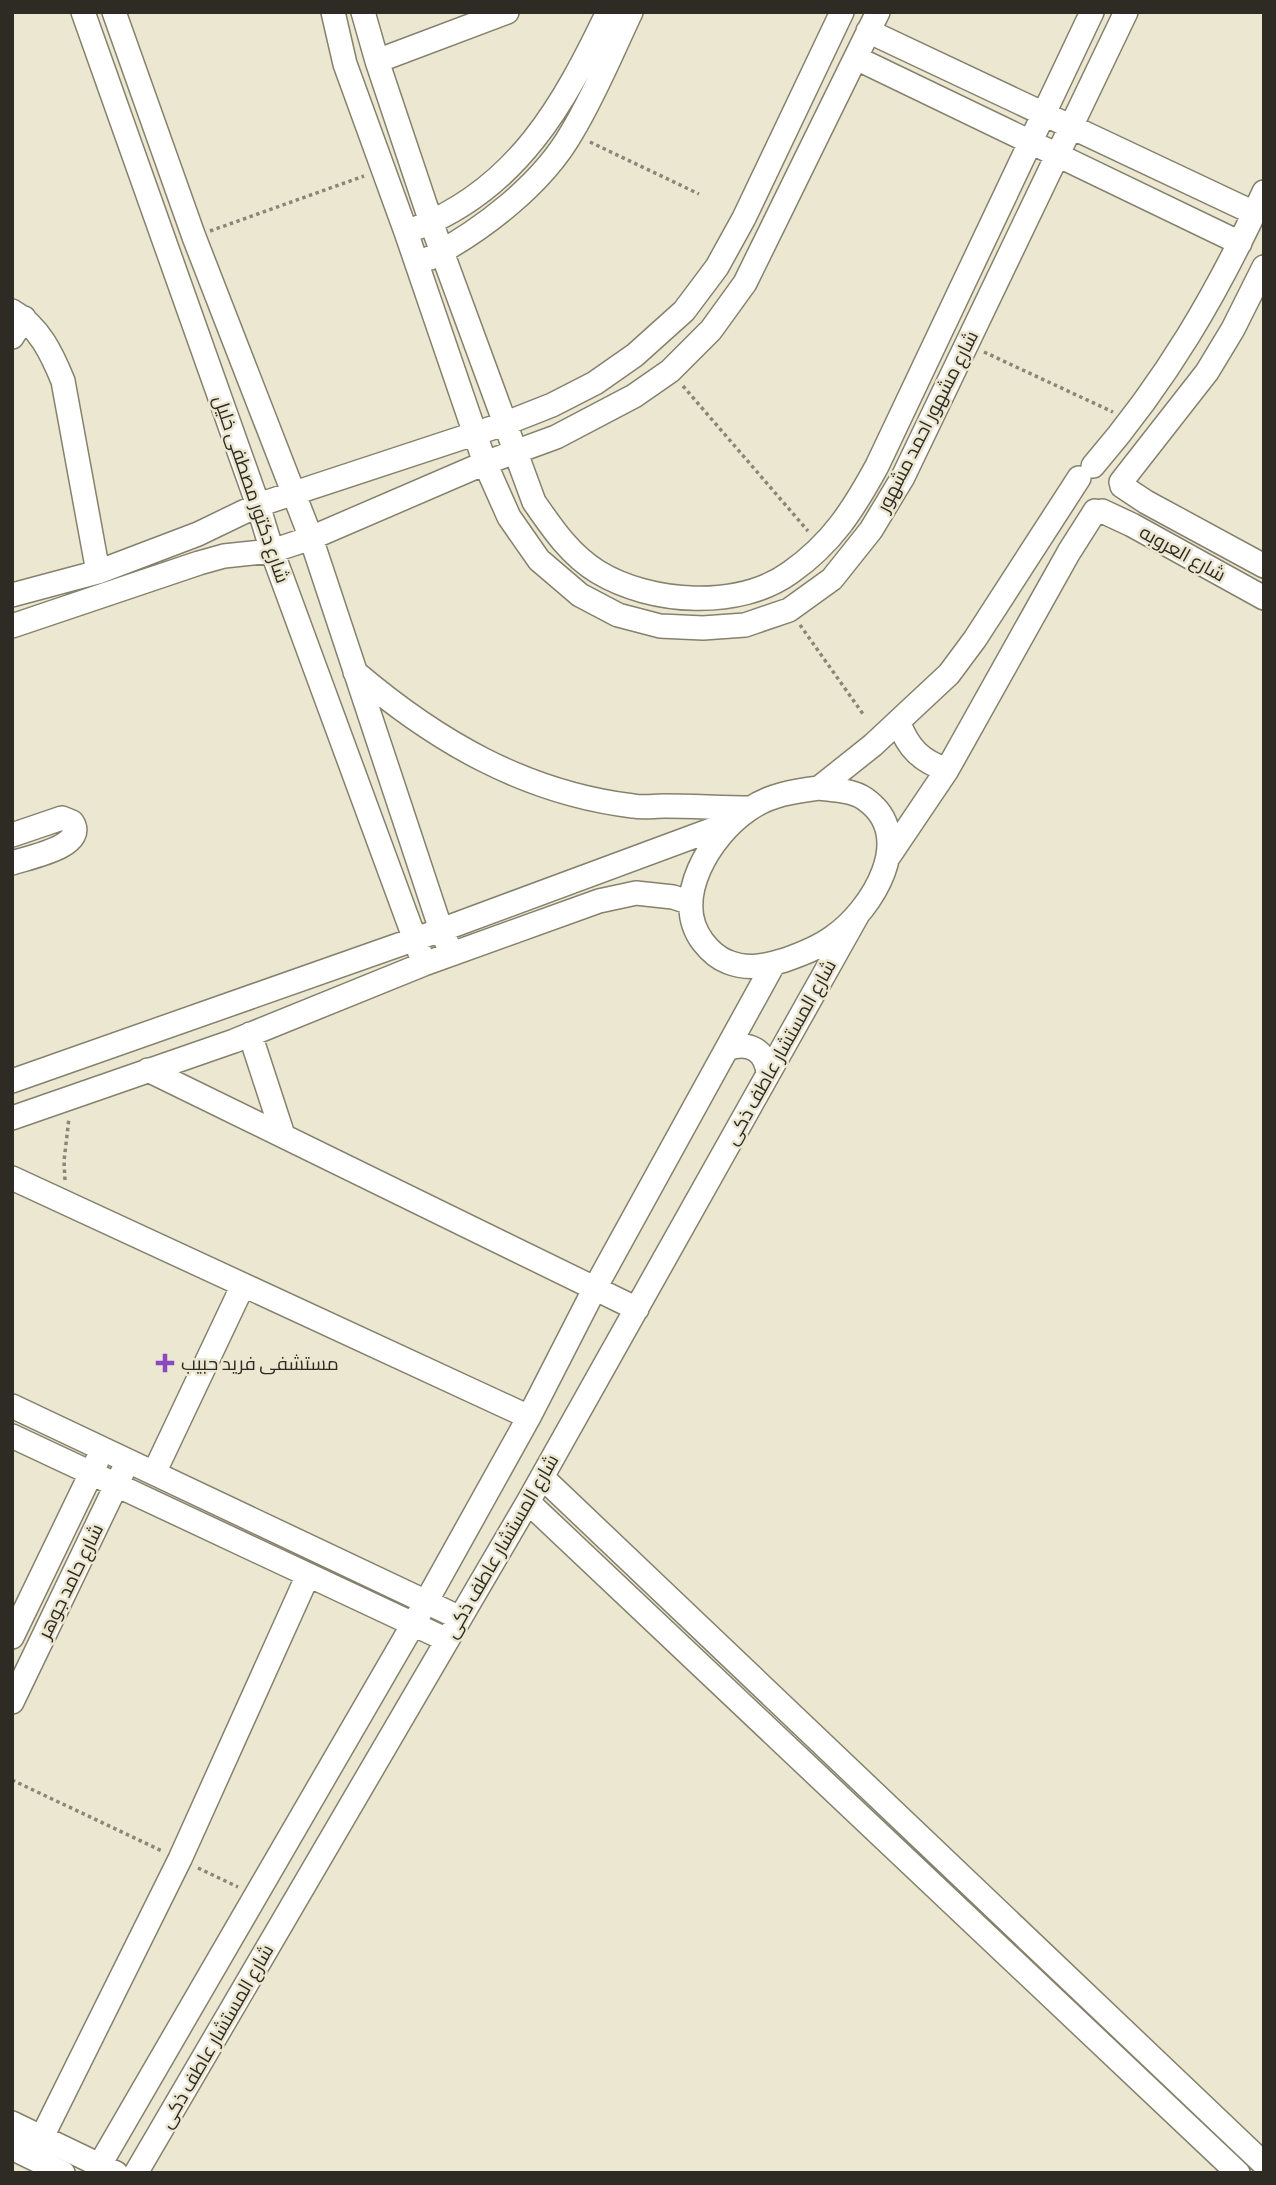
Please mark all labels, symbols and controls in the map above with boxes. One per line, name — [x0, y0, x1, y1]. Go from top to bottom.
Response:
street label: شارع مشهور احمد مشهور — [872, 327, 985, 517]
street label: شارع دكتور مصطفى خليل — [207, 393, 294, 587]
street label: شارع العروبه — [1135, 521, 1229, 588]
street label: شارع المستشار عاطف ذكى — [721, 956, 843, 1150]
marker: مستشفى فريد حبيب — [155, 1353, 175, 1373]
place label: مستشفى فريد حبيب — [181, 1353, 339, 1375]
street label: شارع المستشار عاطف ذكى — [440, 1451, 565, 1643]
street label: شارع حامد جوهر — [33, 1521, 110, 1644]
street label: شارع المستشار عاطف ذكى — [155, 1941, 280, 2133]

